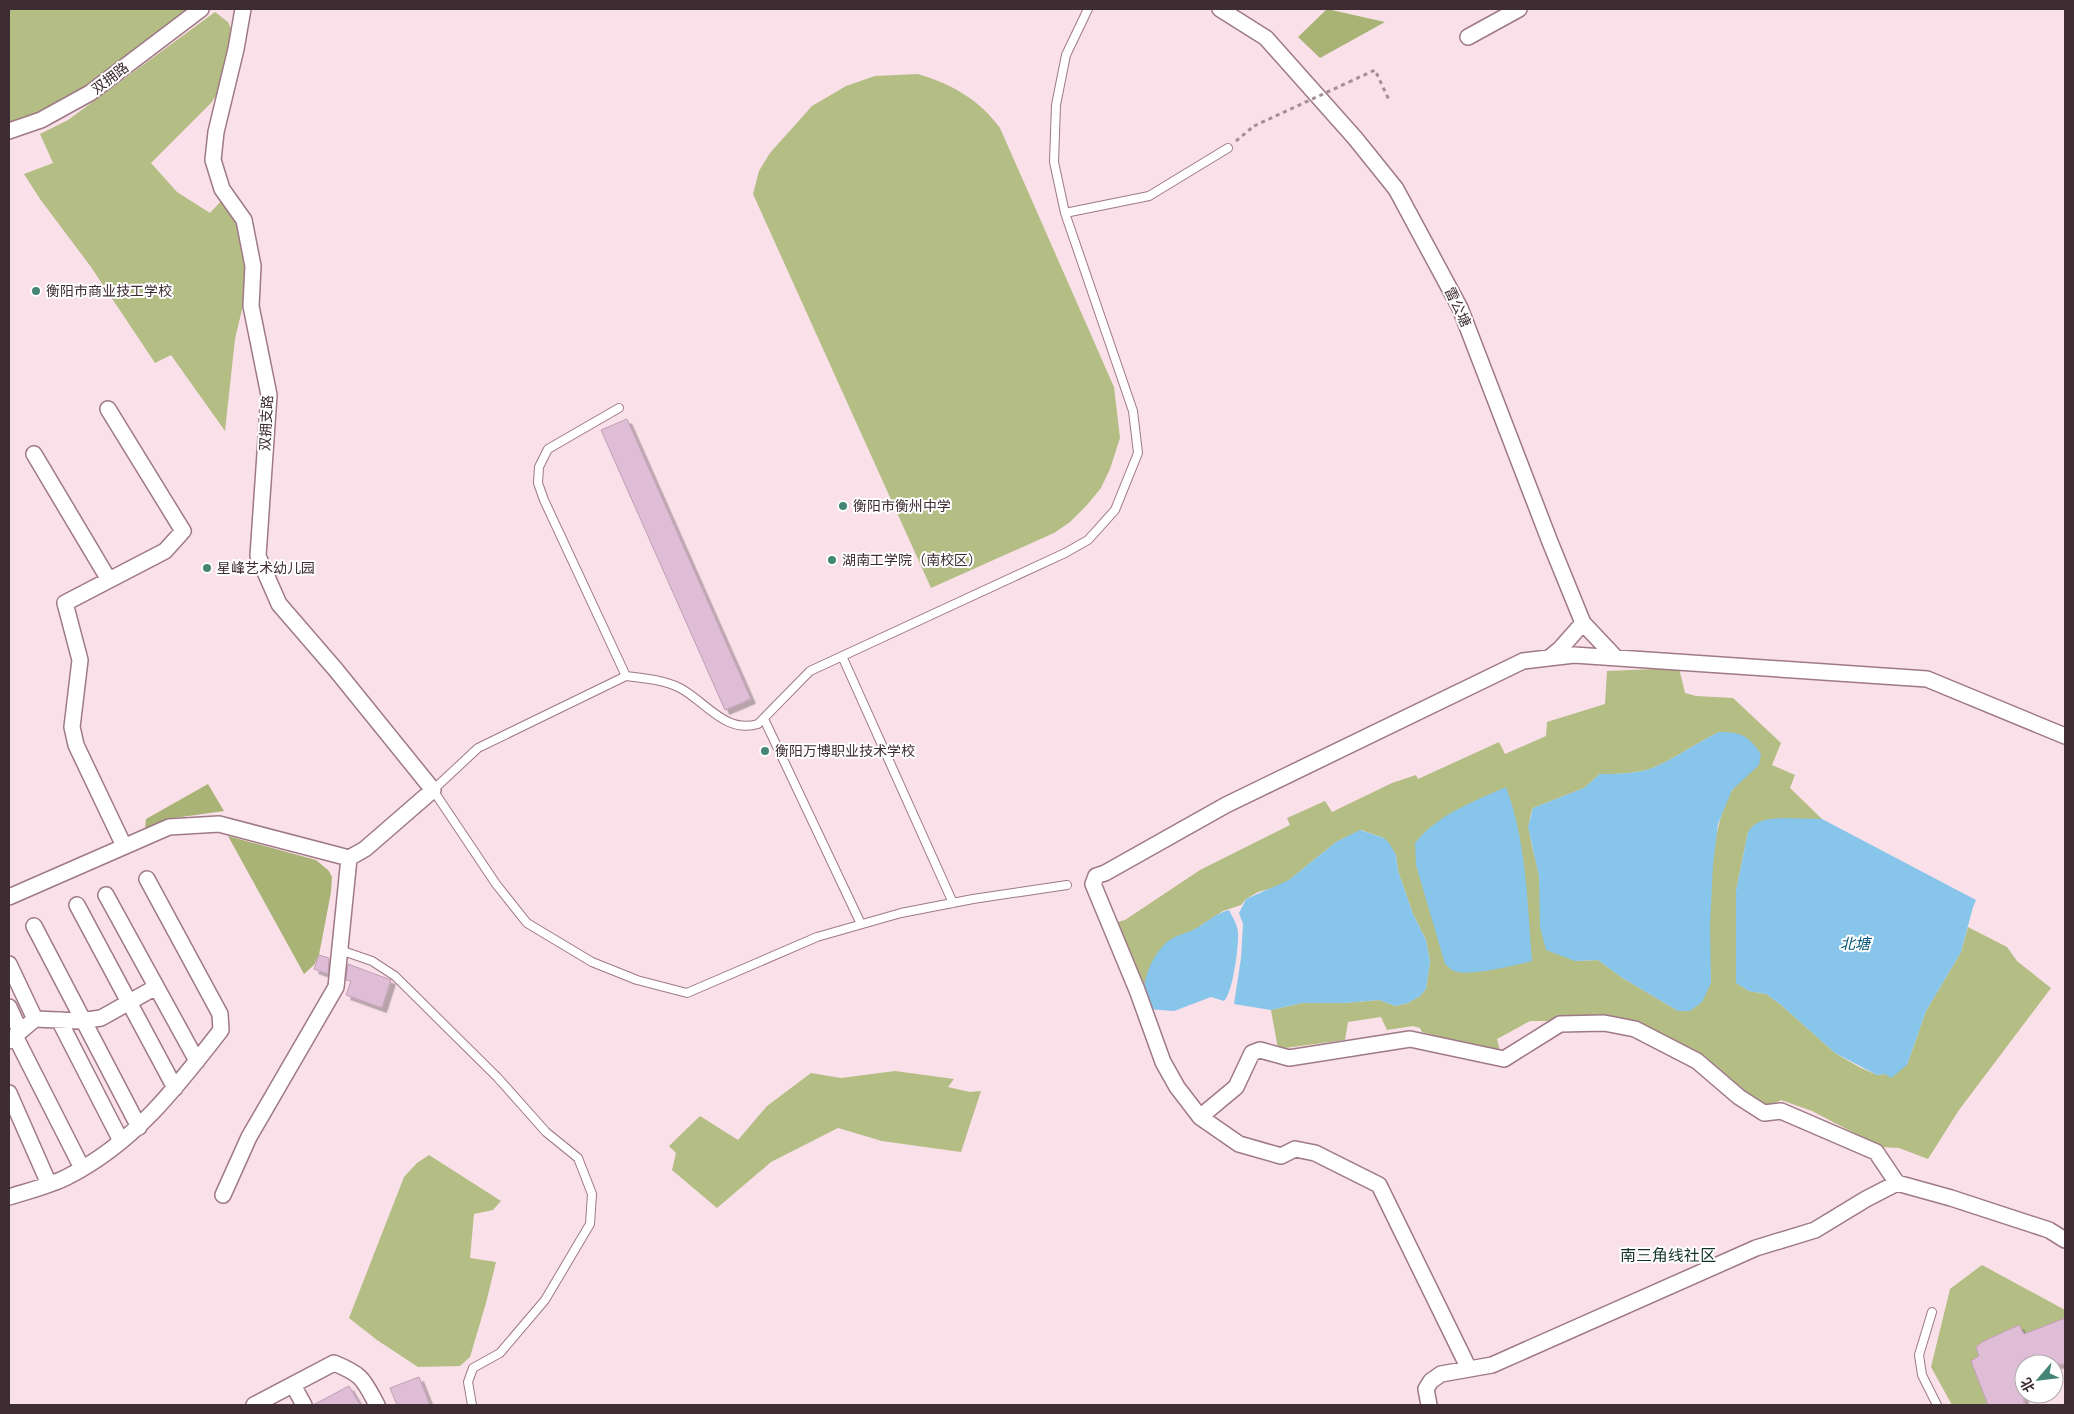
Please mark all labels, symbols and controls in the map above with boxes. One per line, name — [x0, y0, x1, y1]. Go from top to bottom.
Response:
street label: 双拥路 — [88, 58, 132, 98]
place label: 衡阳市商业技工学校 — [46, 282, 172, 300]
street label: 雷公塘 — [1441, 284, 1475, 330]
marker: 衡阳市商业技工学校 — [30, 285, 42, 297]
street label: 双拥支路 — [256, 395, 276, 451]
place label: 衡阳市衡州中学 — [853, 497, 951, 515]
marker: 衡阳市衡州中学 — [837, 500, 849, 512]
place label: 湖南工学院（南校区） — [842, 551, 982, 569]
marker: 湖南工学院（南校区） — [826, 554, 838, 566]
place label: 星峰艺术幼儿园 — [217, 559, 315, 577]
marker: 星峰艺术幼儿园 — [201, 562, 213, 574]
place label: 衡阳万博职业技术学校 — [775, 742, 915, 760]
marker: 衡阳万博职业技术学校 — [759, 745, 771, 757]
water label: 北塘 — [1840, 935, 1873, 953]
district label: 南三角线社区 — [1620, 1246, 1716, 1265]
north arrow — [2014, 1354, 2064, 1404]
text: 北 — [2016, 1375, 2039, 1396]

